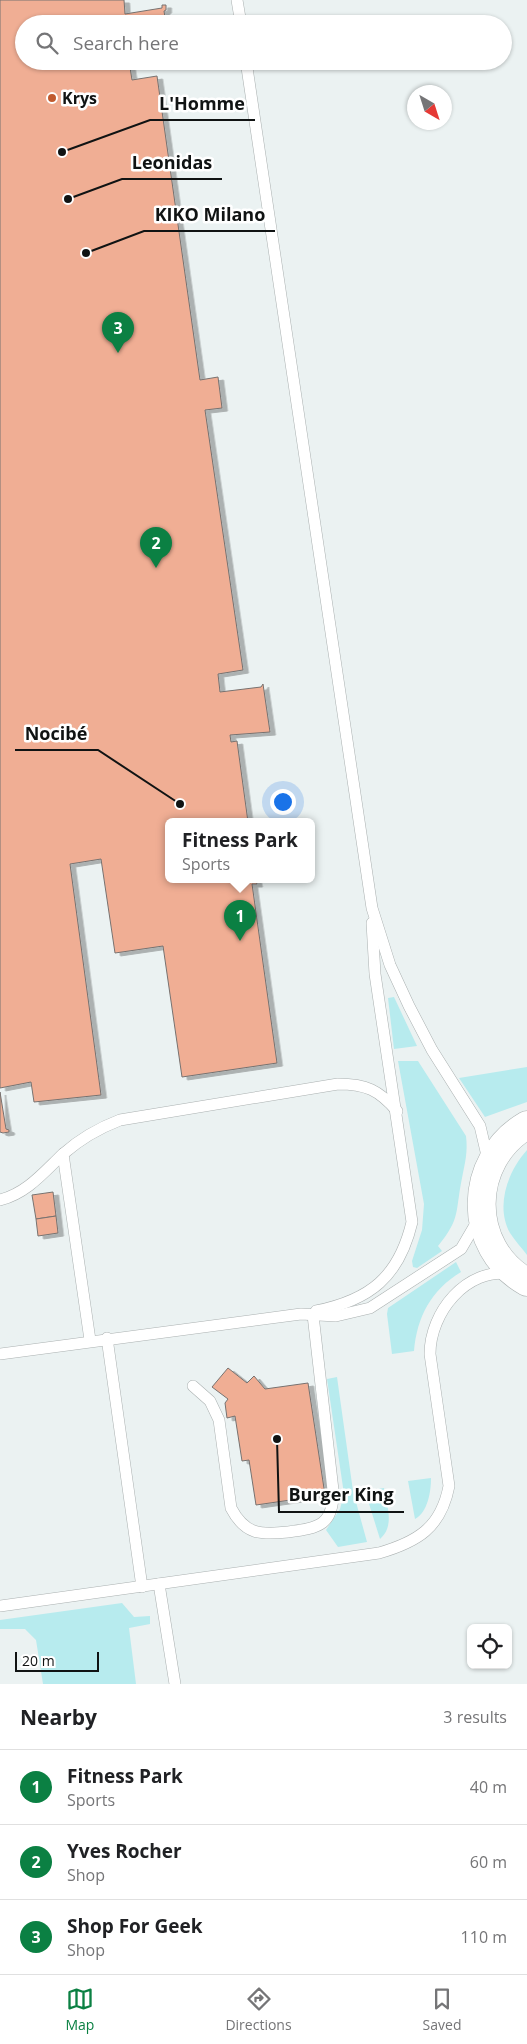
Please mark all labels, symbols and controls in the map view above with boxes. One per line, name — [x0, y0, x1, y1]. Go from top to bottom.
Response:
search box — [15, 15, 512, 70]
icon: search — [33, 29, 61, 57]
text: Search here — [73, 30, 179, 56]
north arrow — [407, 85, 452, 130]
place label: Krys — [62, 87, 97, 109]
callout: L'Homme — [150, 87, 255, 120]
text: L'Homme — [159, 91, 245, 115]
marker: Krys — [46, 92, 58, 104]
callout: Leonidas — [122, 146, 222, 179]
text: Leonidas — [132, 150, 212, 174]
callout: KIKO Milano — [144, 198, 275, 231]
text: KIKO Milano — [155, 202, 265, 226]
pin: 3 — [102, 312, 134, 353]
pin: 2 — [140, 527, 172, 568]
callout: Nocibé — [15, 717, 98, 750]
text: Nocibé — [25, 721, 87, 745]
your location — [270, 789, 296, 815]
popup — [165, 818, 315, 883]
text: Fitness Park — [182, 827, 298, 853]
text: Sports — [182, 853, 230, 875]
pin: 1 — [224, 900, 256, 941]
callout: Burger King — [279, 1479, 404, 1512]
text: Burger King — [288, 1482, 394, 1506]
map controls — [467, 1624, 512, 1669]
button: locate — [467, 1624, 512, 1669]
scale bar — [15, 1649, 99, 1672]
text: 20 m — [22, 1651, 55, 1670]
text: Nearby — [20, 1703, 97, 1731]
text: 3 results — [443, 1706, 507, 1728]
text: Fitness Park — [67, 1763, 183, 1789]
text: 1 — [31, 1776, 41, 1798]
text: 40 m — [470, 1776, 507, 1798]
text: Sports — [67, 1789, 115, 1811]
text: Yves Rocher — [67, 1838, 182, 1864]
text: 2 — [31, 1851, 41, 1873]
text: 60 m — [470, 1851, 507, 1873]
text: Shop — [67, 1864, 105, 1886]
text: Shop For Geek — [67, 1913, 202, 1939]
text: 3 — [31, 1926, 41, 1948]
text: 110 m — [461, 1926, 507, 1948]
text: Shop — [67, 1939, 105, 1961]
tab: Map — [65, 1985, 94, 2034]
tab: Directions — [225, 1985, 292, 2034]
tab: Saved — [423, 1985, 461, 2034]

